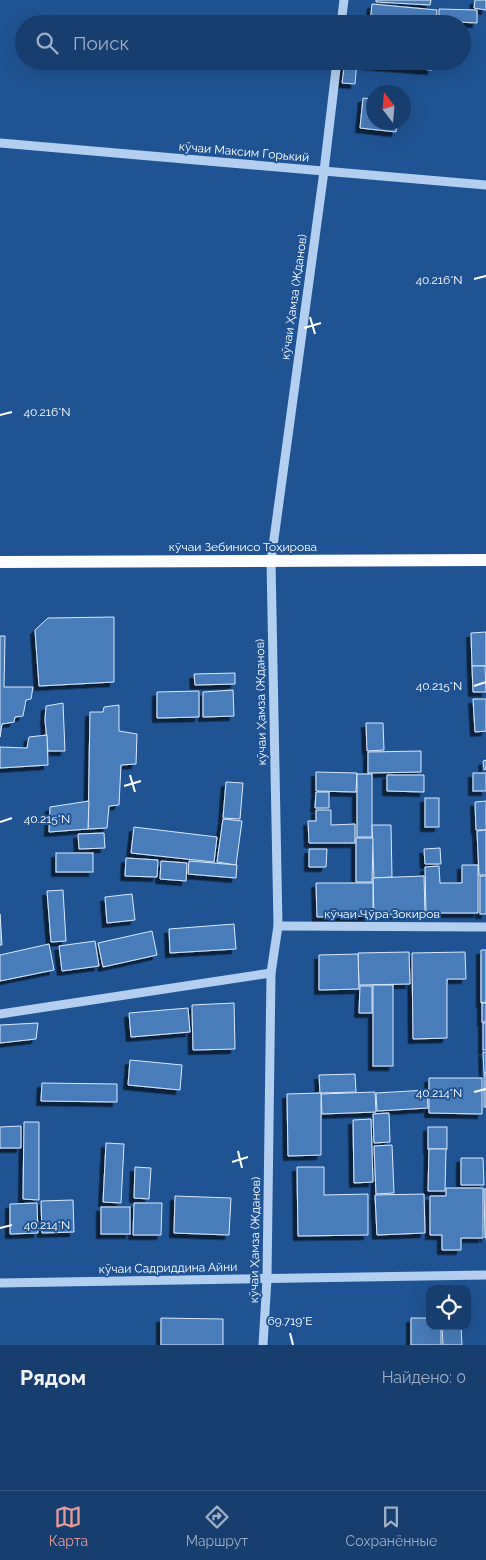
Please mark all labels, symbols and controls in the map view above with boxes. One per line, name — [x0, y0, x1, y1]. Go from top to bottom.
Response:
search box — [15, 15, 471, 70]
icon: search — [33, 29, 61, 57]
text: Поиск — [73, 32, 129, 54]
north arrow — [366, 85, 411, 130]
street label: кӯчаи Максим Горький — [178, 139, 310, 165]
street label: кӯчаи Ҳамза (Жданов) — [278, 233, 310, 361]
text: 40.216°N — [415, 273, 463, 287]
text: 40.216°N — [23, 405, 71, 419]
street label: кӯчаи Зебинисо Тоҳирова — [169, 540, 317, 554]
street label: кӯчаи Ҳамза (Жданов) — [253, 639, 269, 765]
text: 40.215°N — [416, 679, 462, 693]
text: 40.215°N — [24, 812, 70, 826]
street label: кӯчаи Ҷӯра Зокиров — [324, 907, 440, 921]
text: 40.214°N — [416, 1086, 462, 1100]
street label: кӯчаи Ҳамза (Жданов) — [247, 1177, 263, 1303]
text: 40.214°N — [24, 1218, 70, 1232]
street label: кӯчаи Садриддина Айни — [99, 1260, 237, 1276]
map controls — [426, 1285, 471, 1330]
button: locate — [426, 1285, 471, 1330]
text: 69.719°E — [268, 1314, 312, 1328]
text: Рядом — [20, 1365, 86, 1390]
text: Найдено: 0 — [382, 1368, 466, 1387]
tab: Карта — [49, 1503, 88, 1549]
tab: Маршрут — [186, 1503, 248, 1549]
tab: Сохранённые — [346, 1503, 437, 1549]

